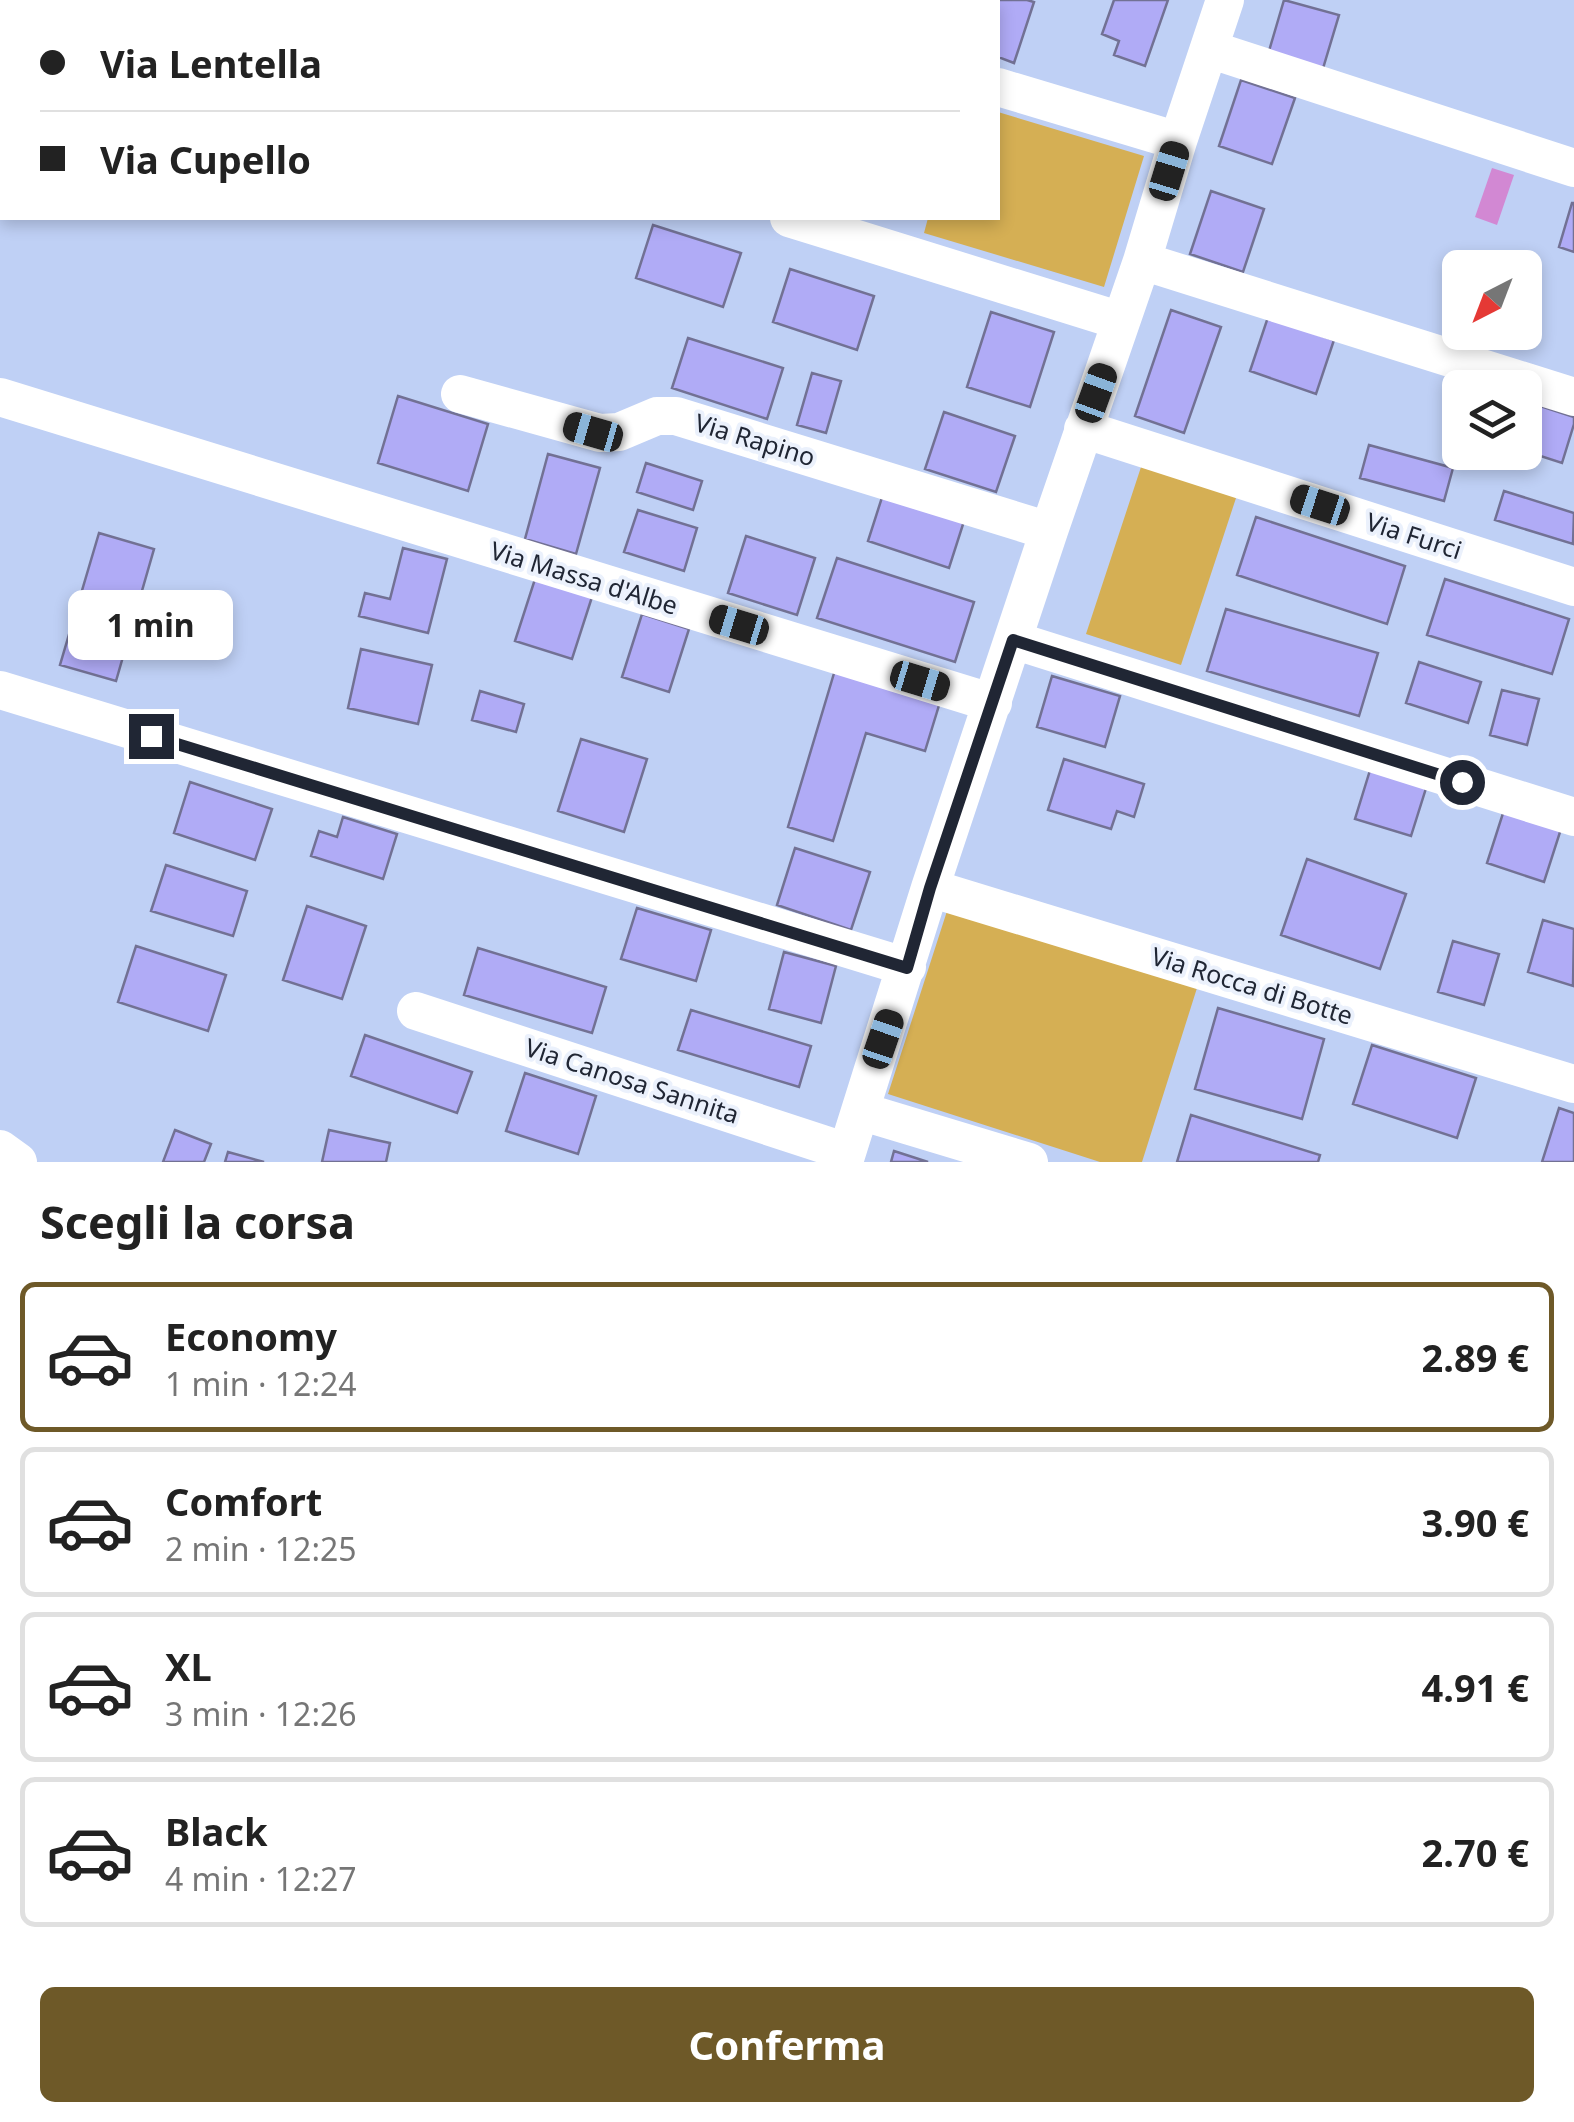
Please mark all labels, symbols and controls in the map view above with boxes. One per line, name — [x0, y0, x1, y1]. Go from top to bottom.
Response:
text: Via Lentella — [100, 37, 322, 89]
text: Via Cupello — [100, 133, 311, 185]
car — [1146, 138, 1192, 204]
north arrow — [1442, 250, 1542, 350]
map controls — [1442, 250, 1542, 470]
car — [1072, 360, 1120, 426]
button: layers — [1442, 370, 1542, 470]
street label: Via Rapino — [691, 405, 820, 473]
car — [560, 409, 626, 455]
car — [1287, 481, 1353, 529]
street label: Via Furci — [1362, 504, 1466, 566]
street label: Via Massa d'Albe — [486, 532, 682, 622]
callout: 1 min — [68, 591, 234, 661]
car — [706, 602, 772, 648]
text: 1 min — [106, 603, 195, 646]
car — [887, 658, 953, 704]
route end — [129, 714, 174, 759]
route start — [1440, 760, 1485, 805]
street label: Via Rocca di Botte — [1147, 938, 1357, 1032]
car — [859, 1006, 907, 1072]
street label: Via Canosa Sannita — [521, 1029, 744, 1131]
text: Scegli la corsa — [40, 1191, 355, 1252]
text: Economy — [165, 1310, 337, 1362]
icon: car — [45, 1312, 135, 1402]
text: 2.89 € — [1421, 1331, 1529, 1383]
text: 1 min · 12:24 — [165, 1362, 357, 1405]
text: Comfort — [165, 1475, 322, 1527]
icon: car — [45, 1477, 135, 1567]
text: 3.90 € — [1421, 1496, 1529, 1548]
text: 2 min · 12:25 — [165, 1527, 357, 1570]
text: XL — [165, 1640, 212, 1692]
icon: car — [45, 1642, 135, 1732]
text: 4.91 € — [1421, 1661, 1529, 1713]
text: 3 min · 12:26 — [165, 1692, 357, 1735]
text: Black — [165, 1805, 268, 1857]
icon: car — [45, 1807, 135, 1897]
text: 2.70 € — [1421, 1826, 1529, 1878]
text: 4 min · 12:27 — [165, 1857, 357, 1900]
button: Conferma — [40, 1987, 1534, 2102]

